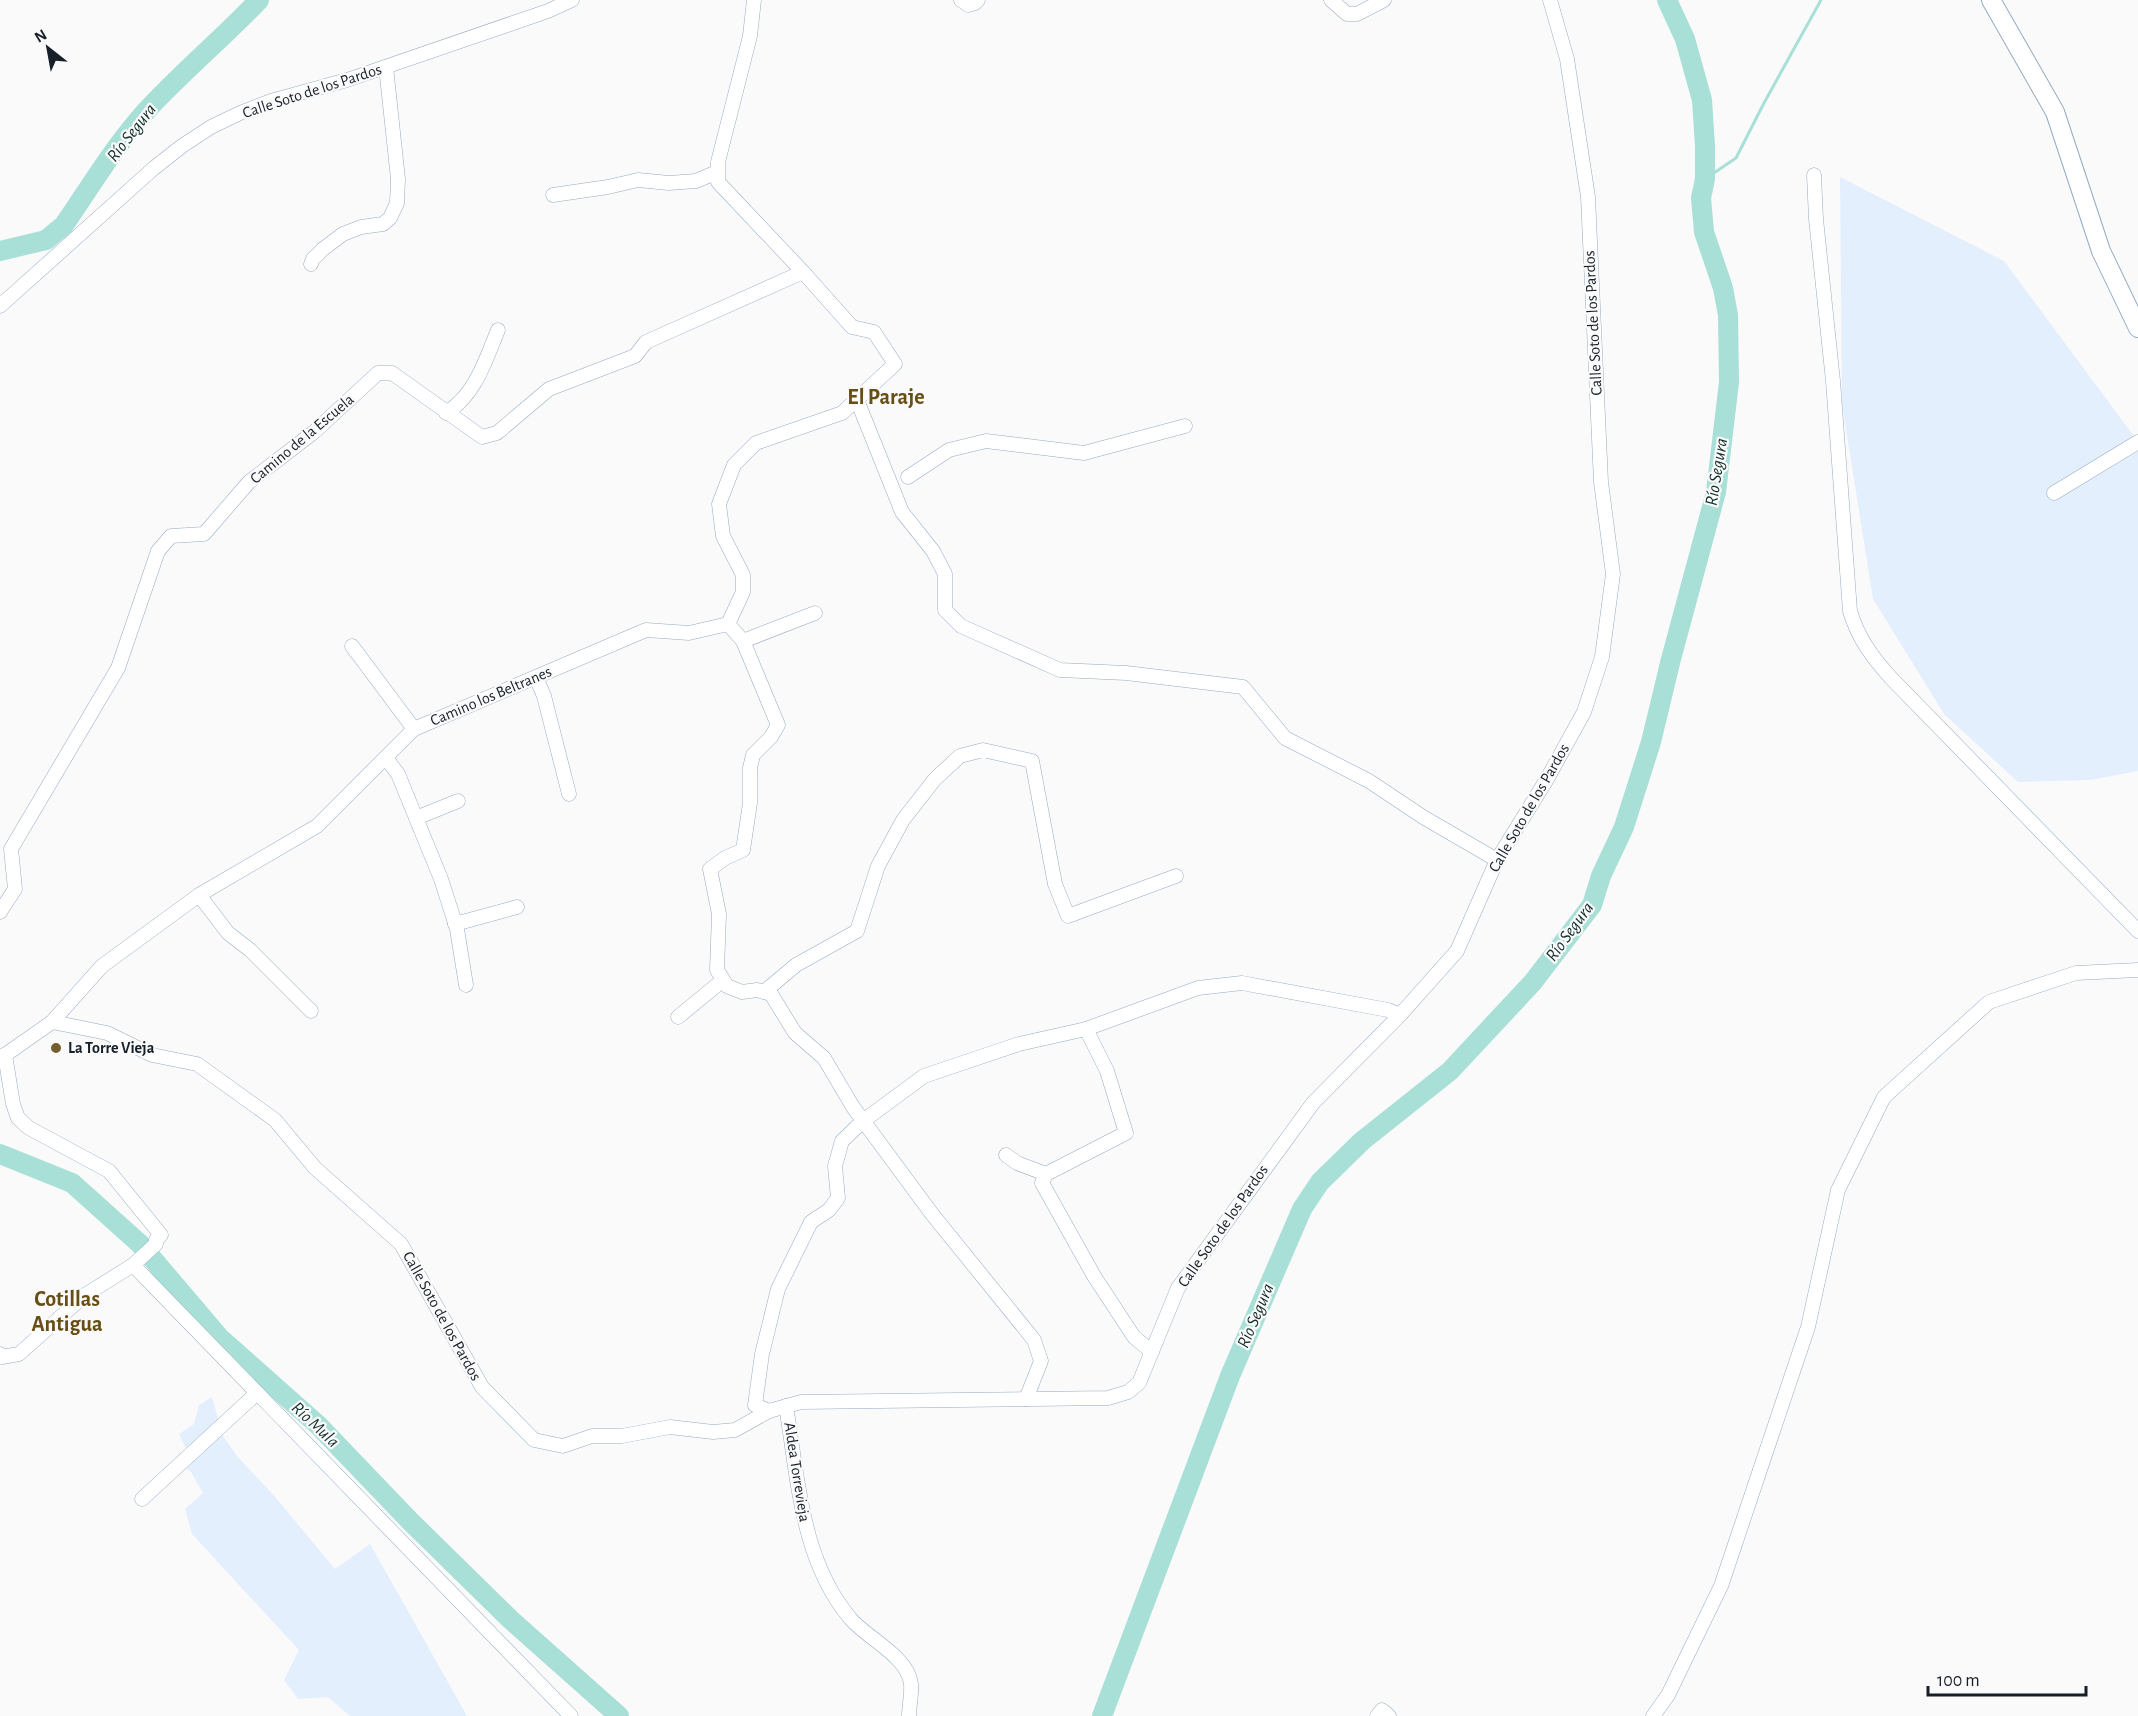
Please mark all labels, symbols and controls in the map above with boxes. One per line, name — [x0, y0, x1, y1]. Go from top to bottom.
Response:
north arrow — [18, 18, 78, 78]
text: N — [32, 26, 50, 46]
street label: Calle Soto de los Pardos — [241, 61, 384, 121]
water label: Río Segura — [104, 101, 160, 165]
street label: Calle Soto de los Pardos — [1581, 250, 1605, 396]
district label: El Paraje — [847, 386, 925, 409]
street label: Camino de la Escuela — [247, 391, 357, 487]
water label: Río Segura — [1703, 437, 1731, 507]
street label: Camino los Beltranes — [428, 663, 554, 729]
street label: Calle Soto de los Pardos — [1486, 741, 1572, 875]
water label: Río Segura — [1543, 899, 1597, 965]
place label: La Torre Vieja — [68, 1040, 155, 1057]
marker: La Torre Vieja — [49, 1041, 63, 1055]
street label: Calle Soto de los Pardos — [1175, 1162, 1271, 1290]
street label: Calle Soto de los Pardos — [400, 1249, 484, 1383]
water label: Río Segura — [1234, 1281, 1278, 1351]
district label: Cotillas Antigua — [32, 1288, 103, 1335]
water label: Río Mula — [288, 1399, 342, 1451]
street label: Aldea Torrevieja — [780, 1421, 813, 1523]
scale bar — [1928, 1659, 2086, 1697]
text: 100 m — [1937, 1672, 1980, 1690]

